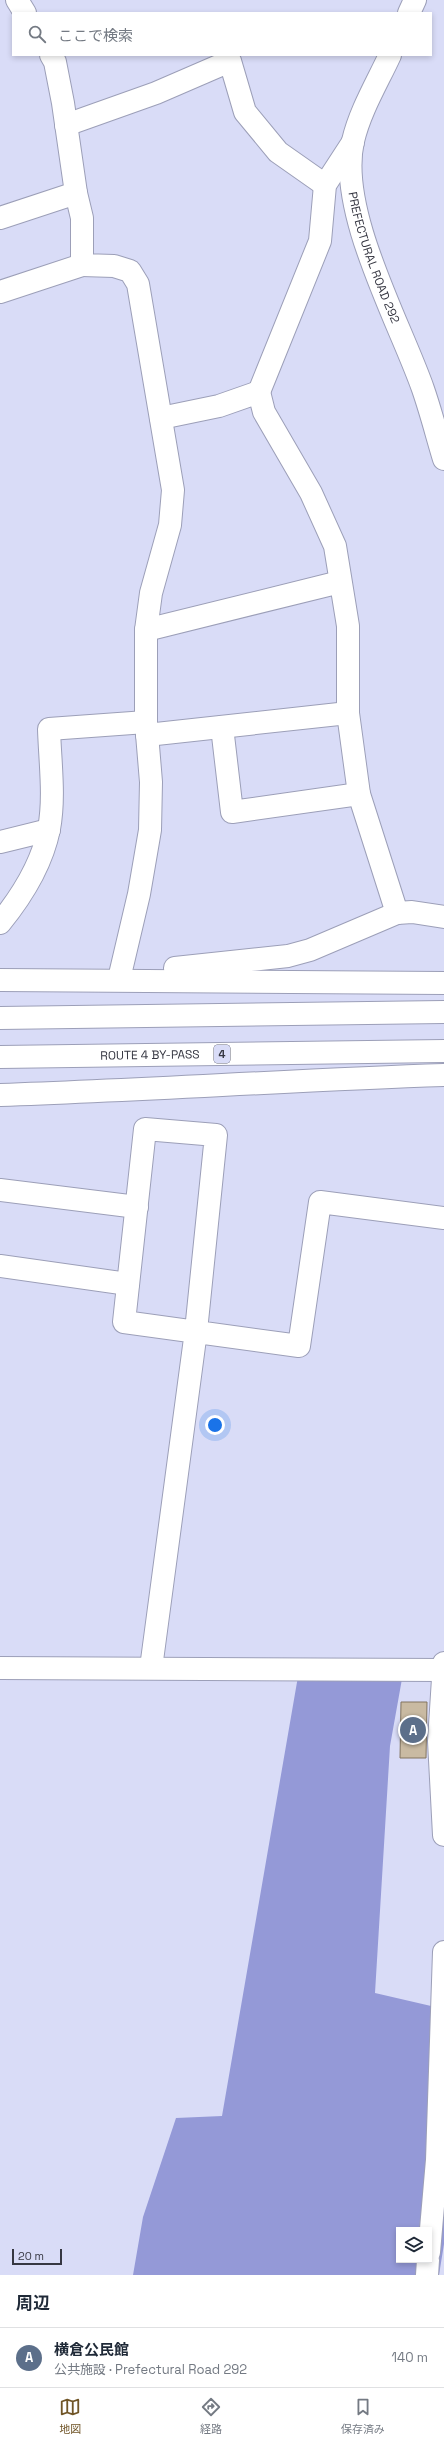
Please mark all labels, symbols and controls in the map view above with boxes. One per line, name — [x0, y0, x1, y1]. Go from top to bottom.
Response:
search box — [12, 12, 432, 56]
icon: search — [26, 23, 48, 45]
text: ここで検索 — [58, 26, 133, 45]
street label: PREFECTURAL ROAD 292 — [345, 191, 403, 326]
road number: 4 — [214, 1045, 230, 1063]
street label: ROUTE 4 BY-PASS — [100, 1046, 200, 1064]
your location — [205, 1415, 225, 1435]
pin: A — [400, 1715, 426, 1745]
map controls — [396, 2227, 432, 2263]
button: layers — [396, 2227, 432, 2263]
scale bar — [12, 2247, 62, 2266]
text: 20 m — [18, 2249, 44, 2263]
text: 周辺 — [16, 2292, 50, 2314]
text: 横倉公民館 — [54, 2340, 129, 2359]
text: A — [25, 2349, 33, 2366]
text: 140 m — [392, 2349, 428, 2366]
text: 公共施設 · Prefectural Road 292 — [54, 2361, 247, 2378]
tab: 地図 — [59, 2396, 81, 2436]
tab: 経路 — [200, 2396, 222, 2436]
tab: 保存済み — [341, 2396, 385, 2436]

